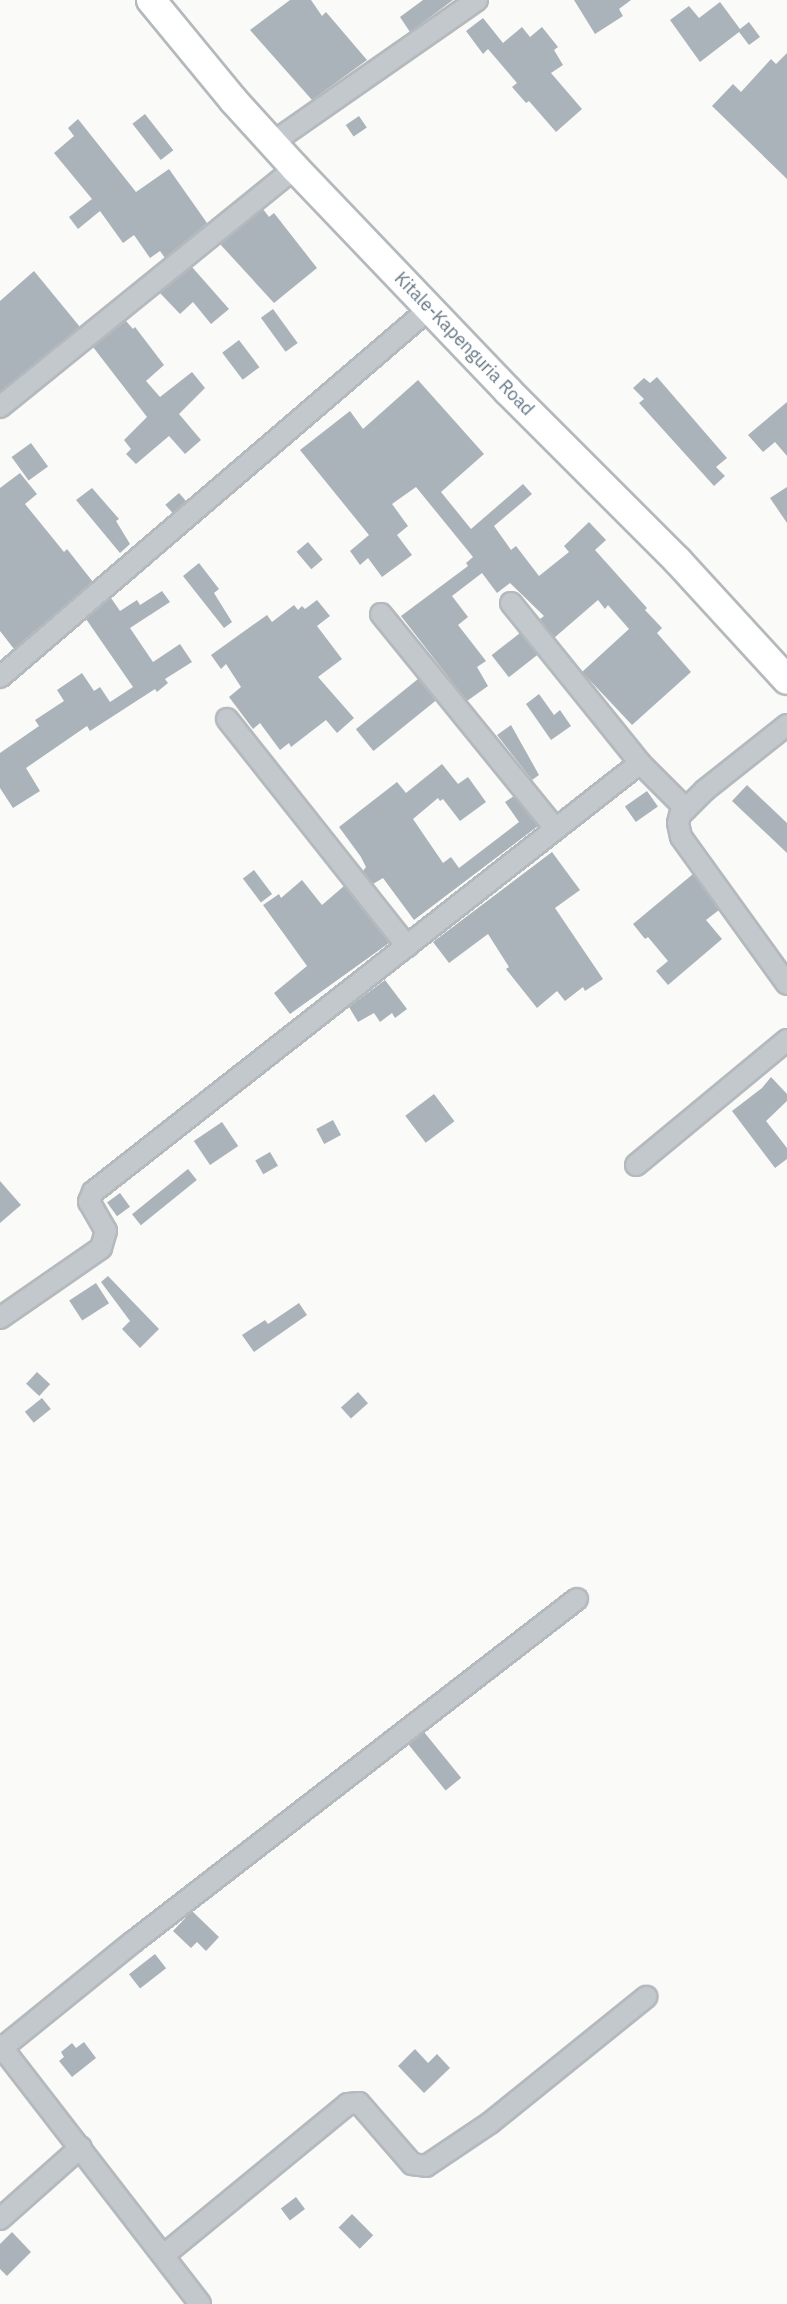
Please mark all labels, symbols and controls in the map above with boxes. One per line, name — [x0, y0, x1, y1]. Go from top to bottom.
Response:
street label: Kitale-Kapenguria Road — [390, 268, 538, 420]

